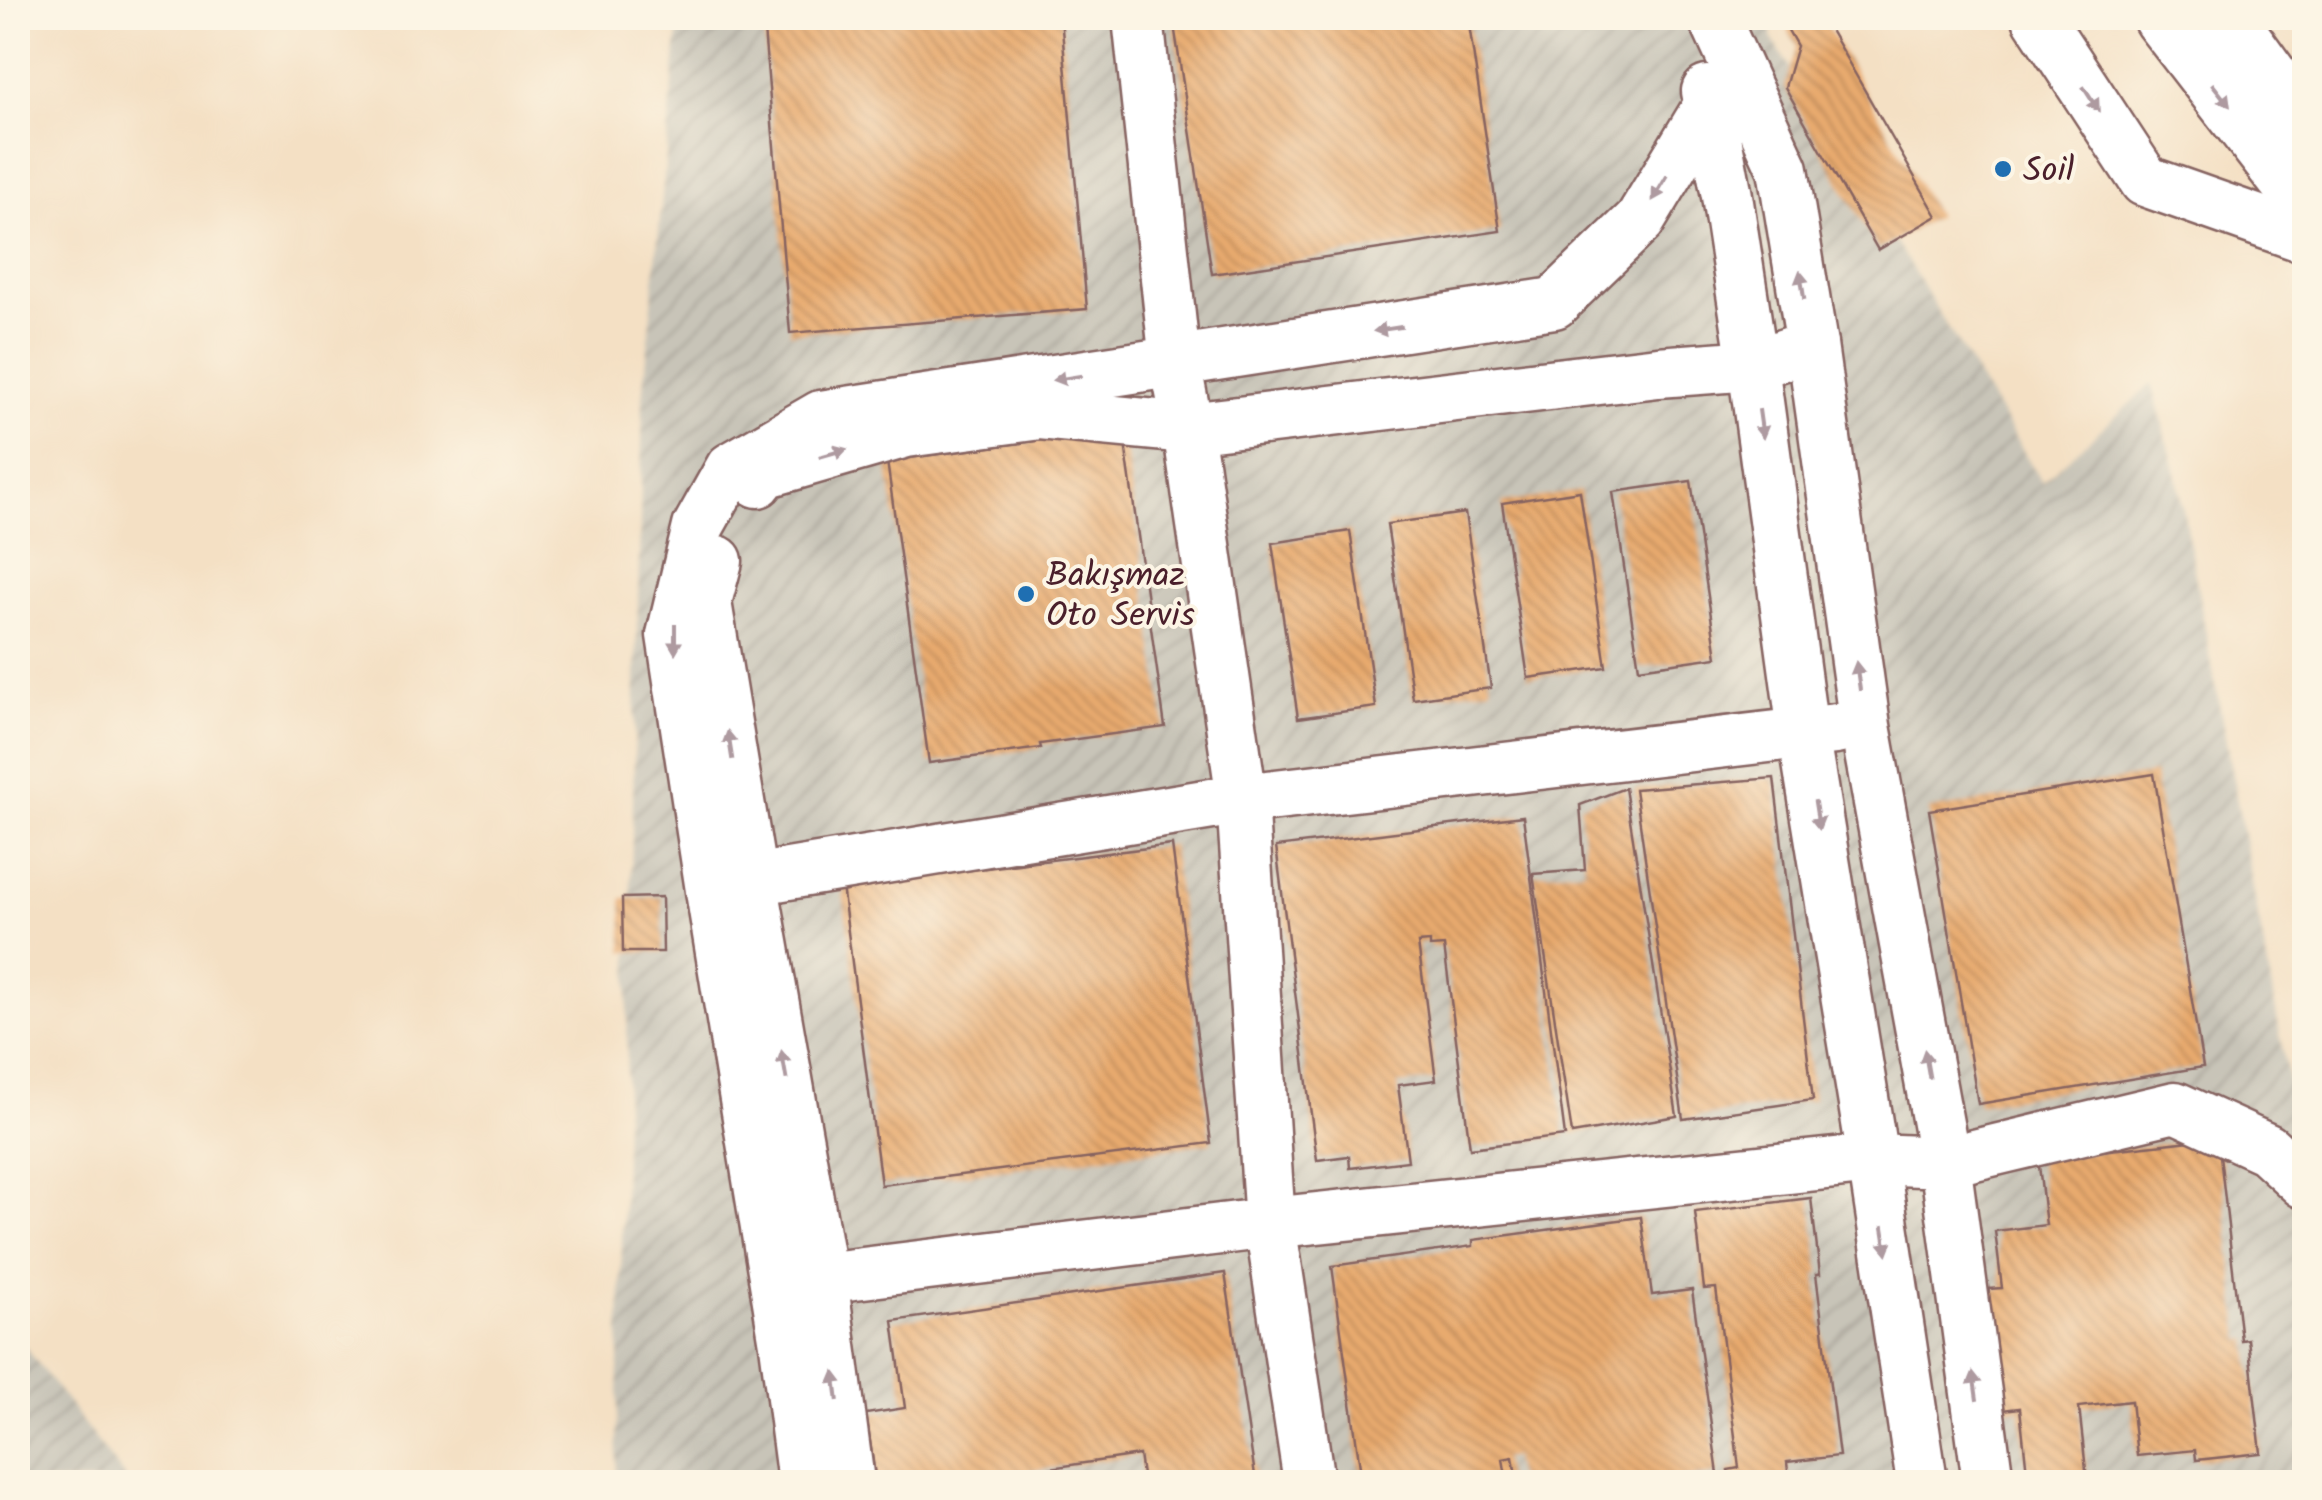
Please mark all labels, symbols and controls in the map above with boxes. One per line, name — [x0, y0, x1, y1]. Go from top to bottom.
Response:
one-way arrow — [2210, 82, 2231, 108]
one-way arrow — [2081, 85, 2100, 113]
place label: Soil — [2023, 144, 2074, 200]
marker: Soil — [1992, 158, 2014, 180]
one-way arrow — [1652, 174, 1669, 202]
one-way arrow — [1794, 268, 1809, 300]
one-way arrow — [1372, 321, 1403, 337]
one-way arrow — [1051, 371, 1082, 387]
one-way arrow — [1754, 409, 1770, 441]
one-way arrow — [818, 445, 849, 460]
place label: Bakışmaz Oto Servis — [1046, 549, 1195, 645]
marker: Bakışmaz Oto Servis — [1015, 583, 1037, 605]
one-way arrow — [667, 624, 683, 655]
one-way arrow — [1850, 659, 1866, 691]
one-way arrow — [721, 728, 737, 760]
one-way arrow — [1810, 800, 1825, 831]
one-way arrow — [1919, 1048, 1934, 1080]
one-way arrow — [776, 1049, 791, 1080]
one-way arrow — [1878, 1224, 1893, 1256]
one-way arrow — [828, 1369, 844, 1401]
one-way arrow — [1967, 1370, 1983, 1401]

